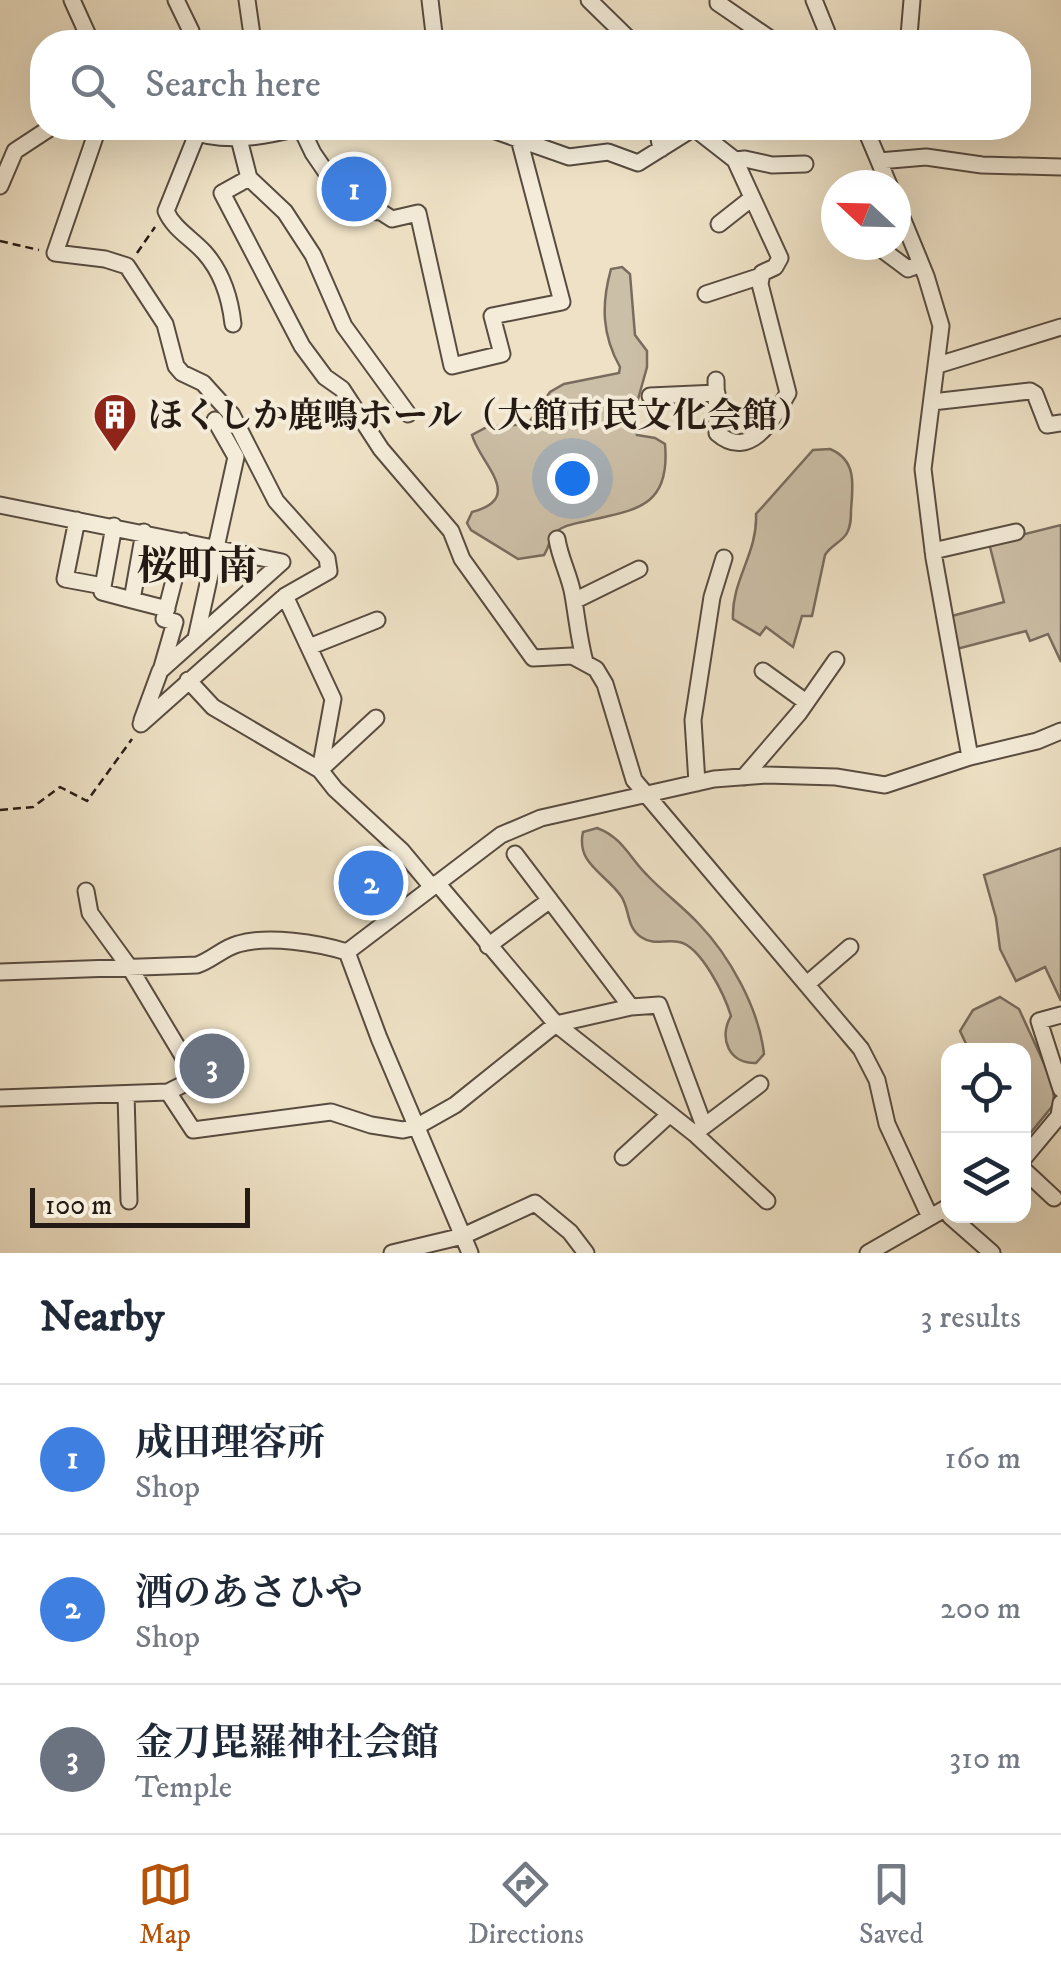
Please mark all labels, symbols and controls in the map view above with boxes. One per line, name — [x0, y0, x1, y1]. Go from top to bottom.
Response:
search box — [30, 30, 1031, 140]
icon: search — [65, 58, 120, 113]
text: Search here — [145, 61, 321, 109]
pin: 1 — [322, 152, 386, 226]
north arrow — [821, 170, 911, 260]
building icon: ほくしか鹿鳴ホール（大館市民文化会館） — [92, 392, 138, 453]
place label: ほくしか鹿鳴ホール（大館市民文化会館） — [148, 395, 812, 439]
your location — [547, 453, 598, 504]
district label: 桜町南 — [137, 543, 257, 593]
pin: 2 — [338, 846, 404, 920]
pin: 3 — [180, 1028, 244, 1104]
map controls — [941, 1043, 1031, 1223]
button: locate — [941, 1043, 1031, 1133]
button: layers — [941, 1133, 1031, 1223]
scale bar — [30, 1183, 250, 1228]
text: 100 m — [45, 1188, 112, 1223]
text: Nearby — [40, 1292, 164, 1344]
text: 3 results — [920, 1298, 1021, 1338]
text: 成田理容所 — [135, 1420, 325, 1468]
text: 1 — [67, 1439, 78, 1479]
text: 160 m — [945, 1439, 1021, 1479]
text: Shop — [135, 1468, 200, 1508]
text: 酒のあさひや — [135, 1570, 363, 1618]
text: 2 — [65, 1589, 80, 1629]
text: 200 m — [940, 1589, 1021, 1629]
text: Shop — [135, 1618, 200, 1658]
text: 金刀毘羅神社会館 — [135, 1720, 439, 1768]
text: 3 — [67, 1739, 78, 1779]
text: 310 m — [949, 1739, 1021, 1779]
text: Temple — [135, 1768, 232, 1808]
tab: Map — [138, 1857, 193, 1952]
tab: Directions — [468, 1857, 584, 1952]
tab: Saved — [859, 1857, 923, 1952]

